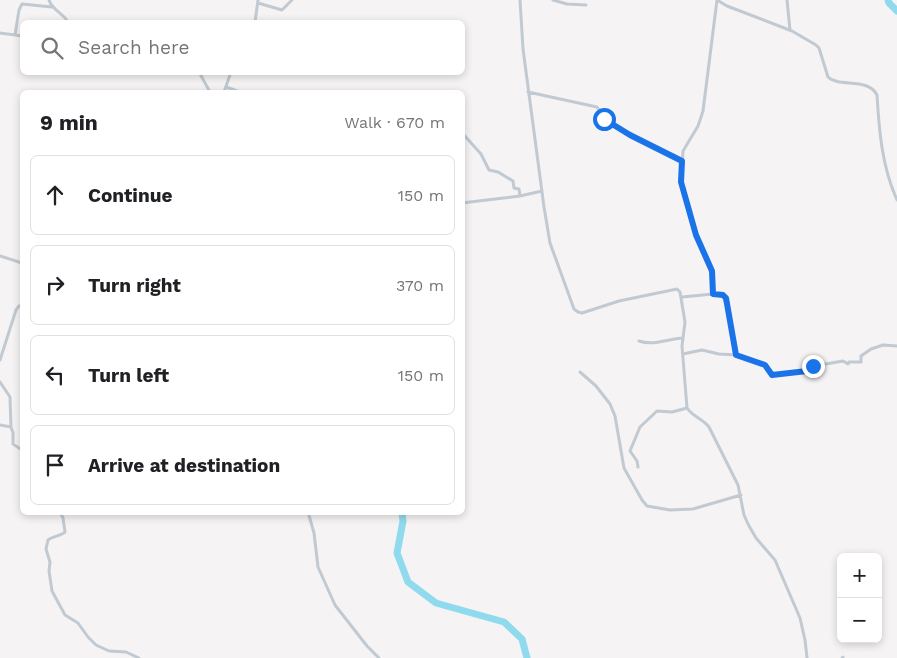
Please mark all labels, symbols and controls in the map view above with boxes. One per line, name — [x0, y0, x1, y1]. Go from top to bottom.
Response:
search box — [20, 20, 465, 75]
icon: search — [38, 34, 66, 62]
text: Search here — [78, 36, 189, 59]
route start — [593, 108, 616, 131]
text: 9 min — [40, 110, 98, 135]
text: Walk · 670 m — [344, 113, 445, 132]
icon: ahead — [41, 181, 69, 209]
text: Continue — [88, 184, 172, 207]
text: 150 m — [398, 186, 444, 205]
icon: right — [41, 271, 69, 299]
text: Turn right — [88, 274, 181, 297]
text: 370 m — [396, 276, 444, 295]
route end — [802, 355, 825, 378]
icon: left — [41, 361, 69, 389]
text: Turn left — [88, 364, 169, 387]
text: 150 m — [398, 366, 444, 385]
icon: arrive — [41, 451, 69, 479]
text: Arrive at destination — [88, 454, 280, 477]
map controls — [837, 553, 882, 643]
button: + — [837, 553, 882, 598]
button: − — [837, 598, 882, 643]

